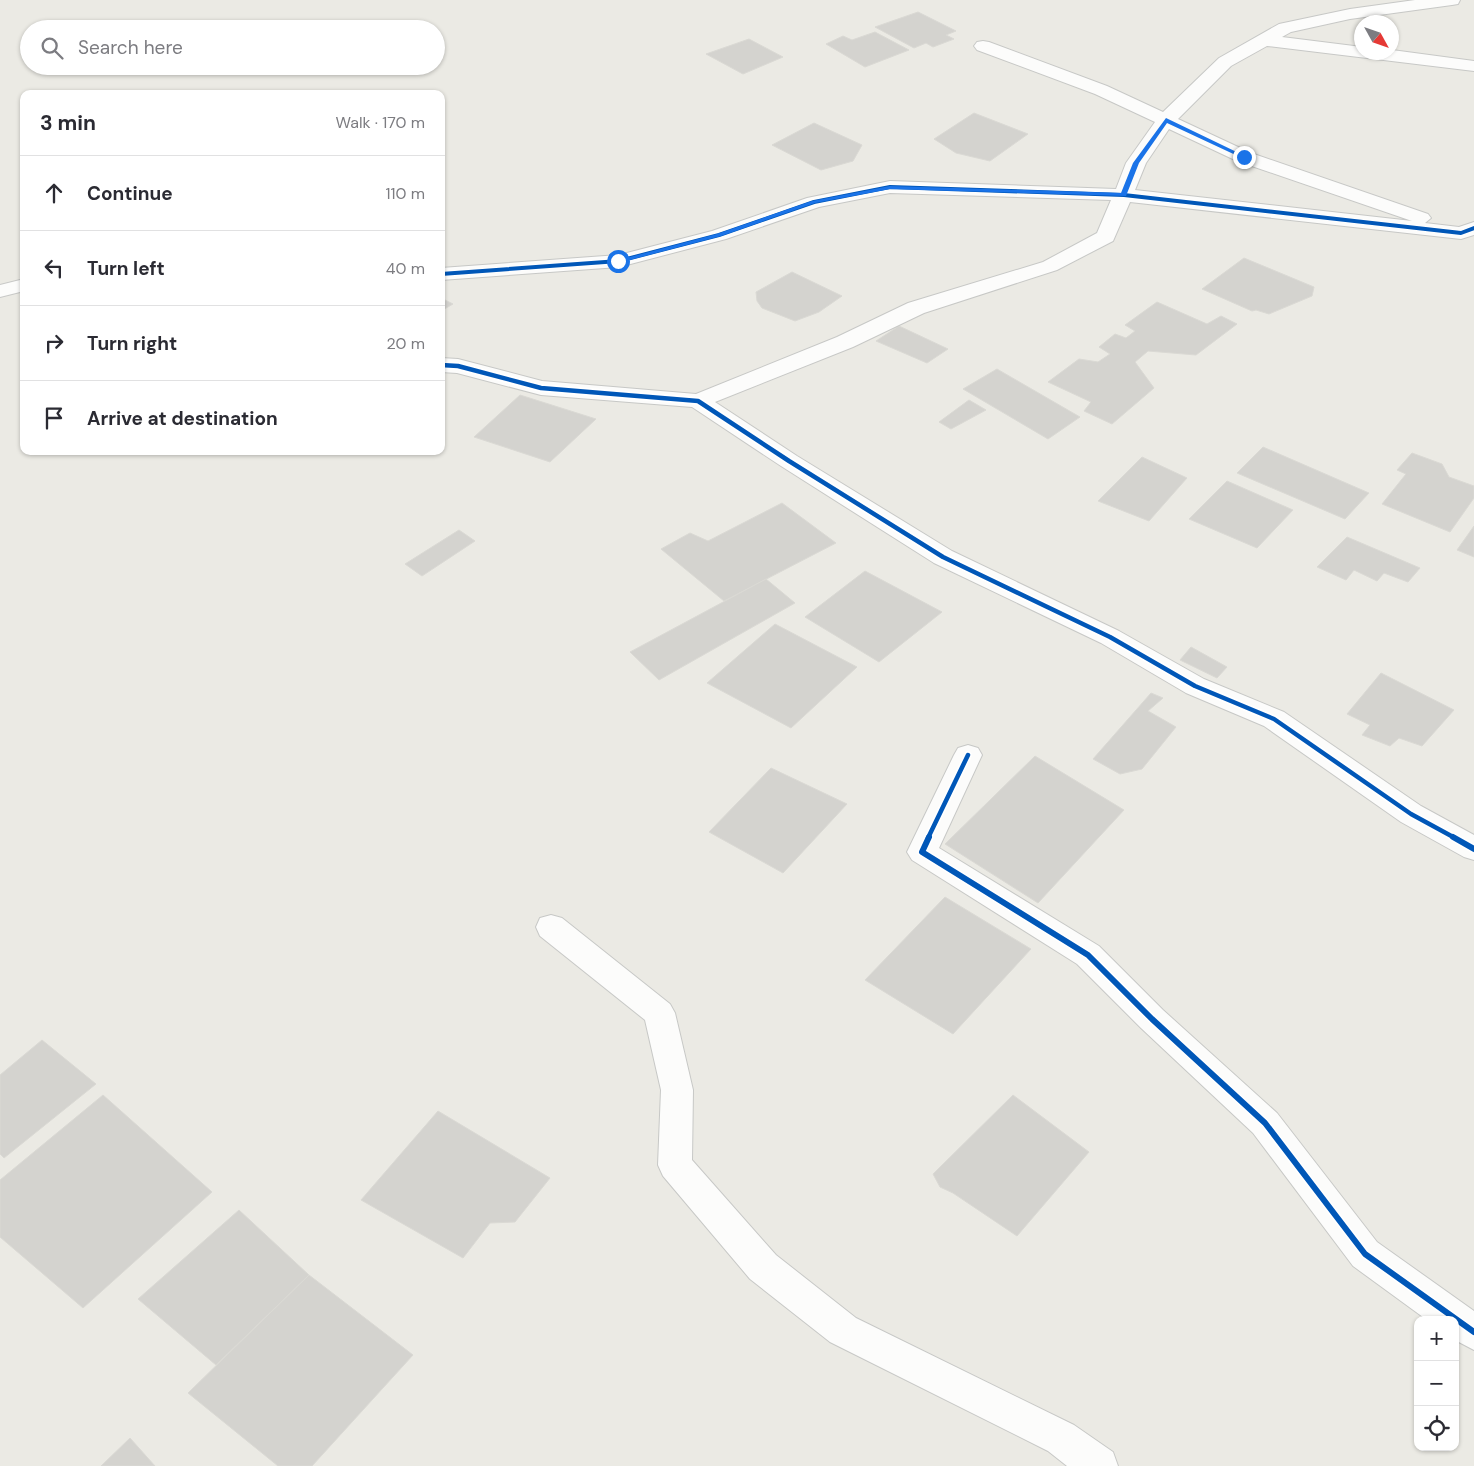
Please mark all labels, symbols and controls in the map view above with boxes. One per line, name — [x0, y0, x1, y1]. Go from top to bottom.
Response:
north arrow — [1354, 15, 1399, 60]
search box — [20, 20, 445, 75]
icon: search — [38, 34, 66, 62]
text: Search here — [78, 35, 183, 60]
text: 3 min — [40, 109, 96, 137]
text: Walk · 170 m — [336, 112, 425, 133]
route end — [1233, 146, 1256, 169]
icon: ahead — [40, 179, 68, 207]
text: Continue — [87, 181, 173, 206]
text: 110 m — [386, 183, 425, 204]
route start — [607, 250, 630, 273]
icon: left — [40, 254, 68, 282]
text: Turn left — [87, 256, 165, 281]
text: 40 m — [386, 258, 425, 279]
icon: right — [40, 329, 68, 357]
text: Turn right — [87, 331, 177, 356]
text: 20 m — [386, 333, 425, 354]
icon: arrive — [40, 404, 68, 432]
text: Arrive at destination — [87, 406, 278, 431]
map controls — [1414, 1316, 1459, 1451]
button: + — [1414, 1316, 1459, 1361]
button: − — [1414, 1361, 1459, 1406]
button: locate — [1414, 1406, 1459, 1451]

